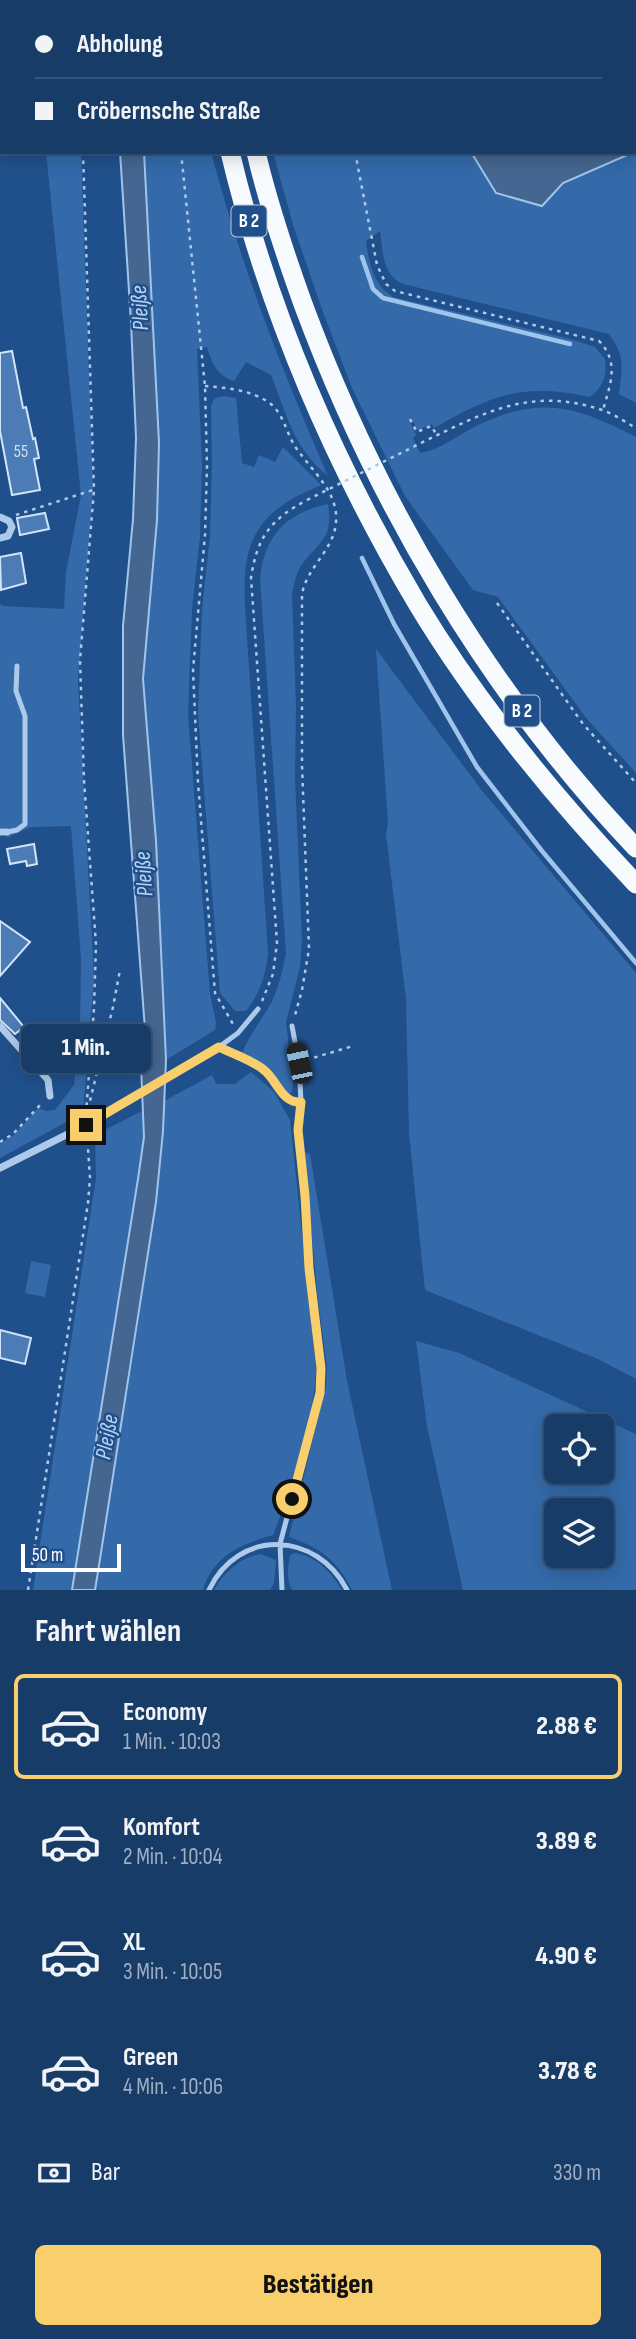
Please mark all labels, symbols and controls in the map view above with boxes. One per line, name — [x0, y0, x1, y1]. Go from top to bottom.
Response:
text: Abholung — [77, 29, 163, 60]
text: Cröbernsche Straße — [77, 96, 261, 127]
road number: B 2 — [232, 206, 266, 236]
water label: Pleiße — [125, 285, 155, 331]
house number: 55 — [14, 441, 28, 462]
road number: B 2 — [504, 696, 540, 726]
water label: Pleiße — [128, 850, 160, 898]
callout: 1 Min. — [21, 1024, 151, 1072]
text: 1 Min. — [62, 1034, 110, 1062]
car — [285, 1040, 314, 1086]
route end — [70, 1109, 102, 1141]
water label: Pleiße — [89, 1412, 125, 1462]
map controls — [544, 1414, 614, 1568]
button: locate — [544, 1414, 614, 1484]
route start — [276, 1483, 308, 1515]
button: layers — [544, 1498, 614, 1568]
scale bar — [21, 1541, 121, 1573]
text: 50 m — [32, 1544, 63, 1567]
text: Fahrt wählen — [35, 1612, 181, 1651]
icon: car — [39, 1695, 102, 1758]
text: Economy — [123, 1697, 207, 1728]
text: 2.88 € — [536, 1711, 597, 1742]
text: 1 Min. · 10:03 — [123, 1728, 221, 1756]
icon: car — [39, 1810, 102, 1873]
text: Komfort — [123, 1812, 200, 1843]
text: 3.89 € — [536, 1826, 597, 1857]
text: 2 Min. · 10:04 — [123, 1843, 222, 1871]
icon: car — [39, 1925, 102, 1988]
text: XL — [123, 1927, 145, 1958]
text: 4.90 € — [535, 1941, 597, 1972]
text: 3 Min. · 10:05 — [123, 1958, 222, 1986]
icon: car — [39, 2040, 102, 2103]
text: Green — [123, 2042, 178, 2073]
text: 3.78 € — [538, 2056, 597, 2087]
text: 4 Min. · 10:06 — [123, 2073, 223, 2101]
icon: cash — [35, 2154, 73, 2192]
text: Bar — [91, 2157, 120, 2188]
text: 330 m — [553, 2159, 601, 2187]
button: Bestätigen — [35, 2245, 601, 2325]

